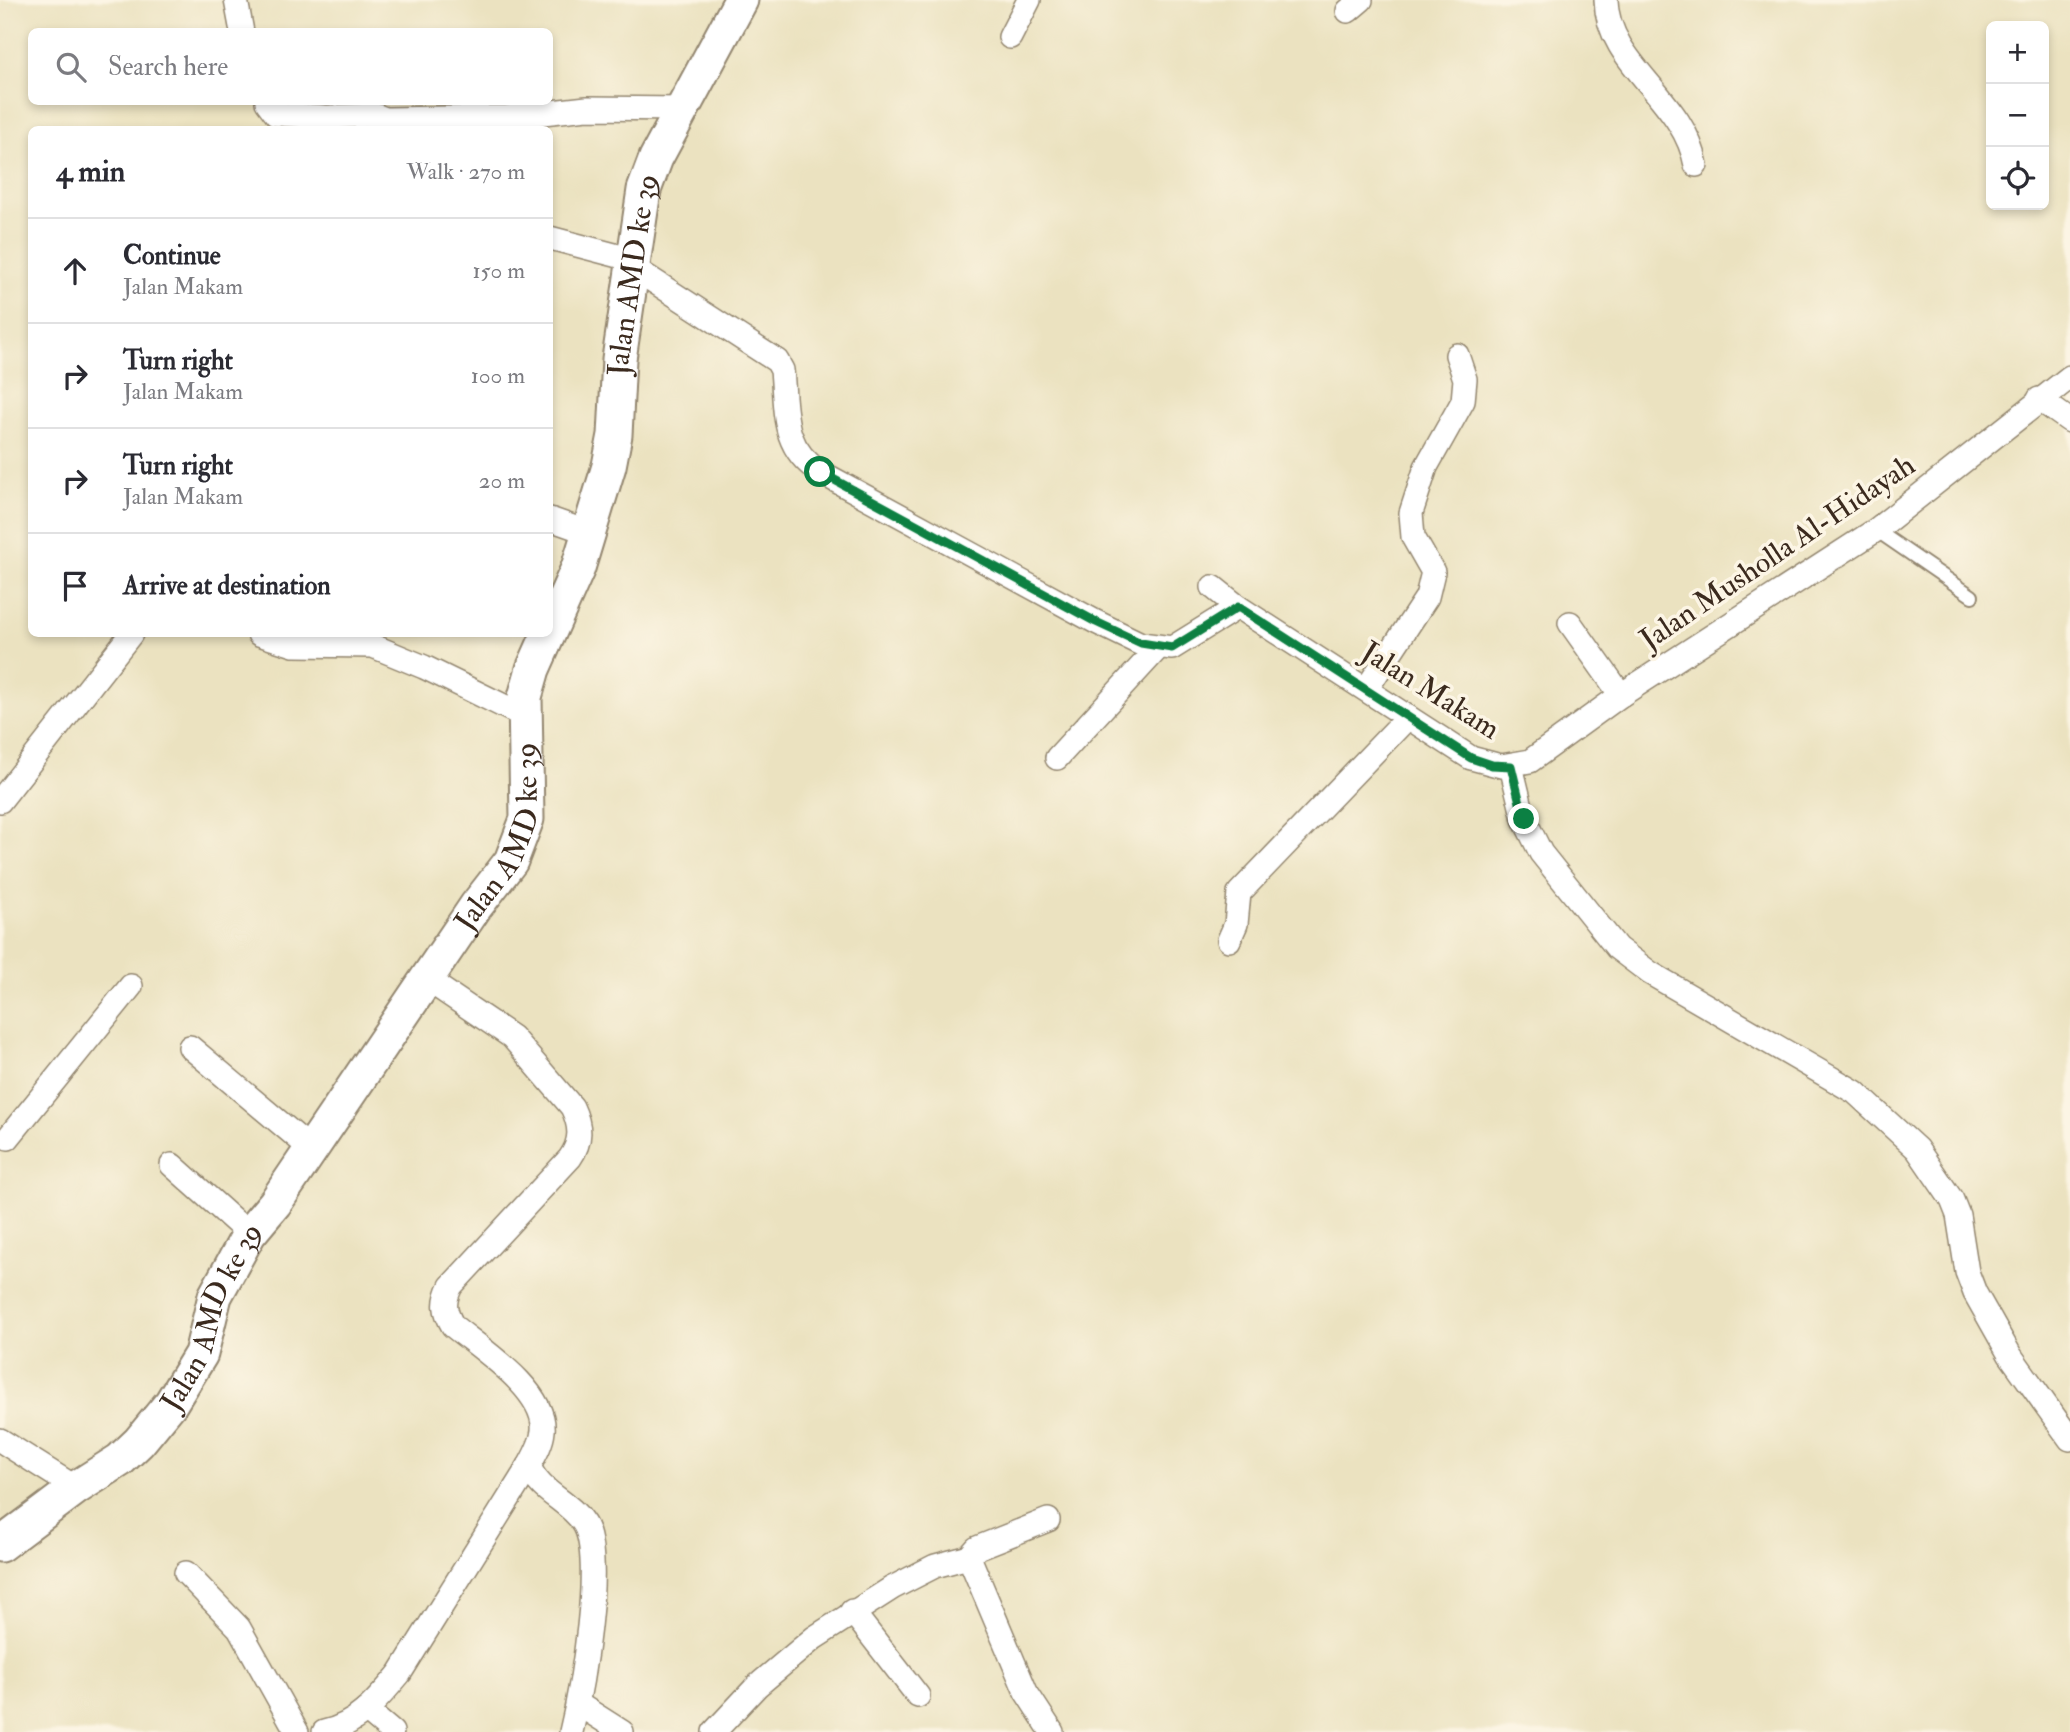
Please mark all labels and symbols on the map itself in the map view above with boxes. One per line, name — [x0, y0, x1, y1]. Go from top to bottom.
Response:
street label: Jalan AMD ke 39 — [600, 168, 668, 378]
street label: Jalan Musholla Al-Hidayah — [1632, 446, 1922, 659]
route start — [804, 456, 835, 487]
street label: Jalan Makam — [1354, 633, 1507, 748]
street label: Jalan AMD ke 39 — [446, 742, 548, 939]
route end — [1508, 803, 1539, 834]
street label: Jalan AMD ke 39 — [152, 1214, 270, 1419]

